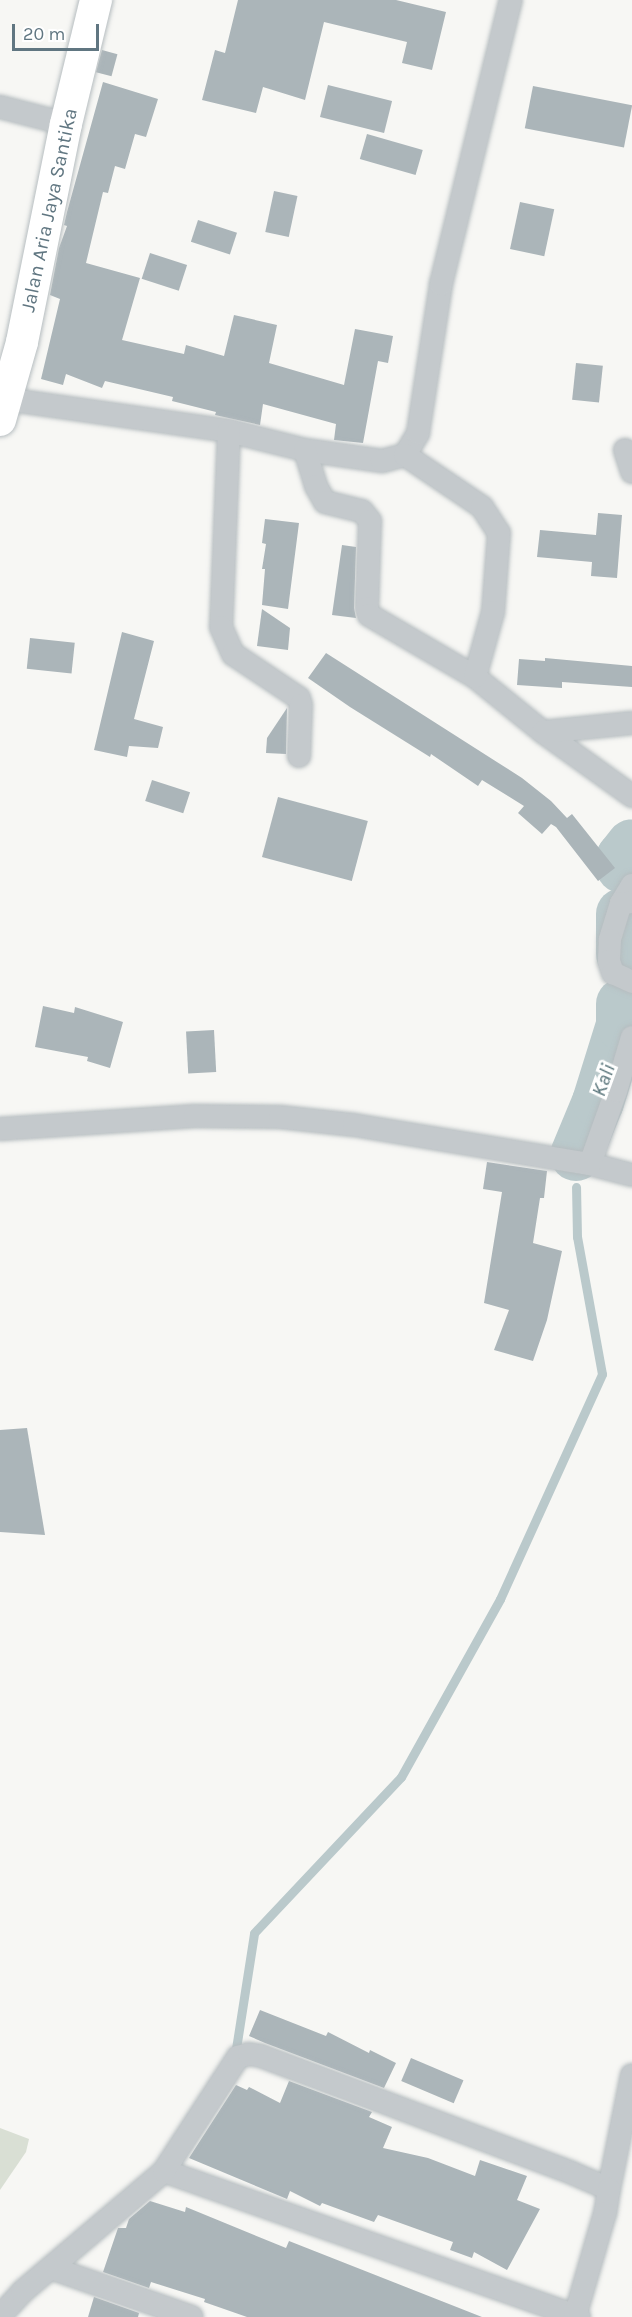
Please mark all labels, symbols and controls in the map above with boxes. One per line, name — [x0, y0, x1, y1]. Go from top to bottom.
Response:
scale bar — [15, 12, 102, 50]
text: 20 m — [23, 23, 65, 45]
street label: Jalan Aria Jaya Santika — [16, 106, 82, 314]
water label: Kali — [586, 1060, 620, 1100]

